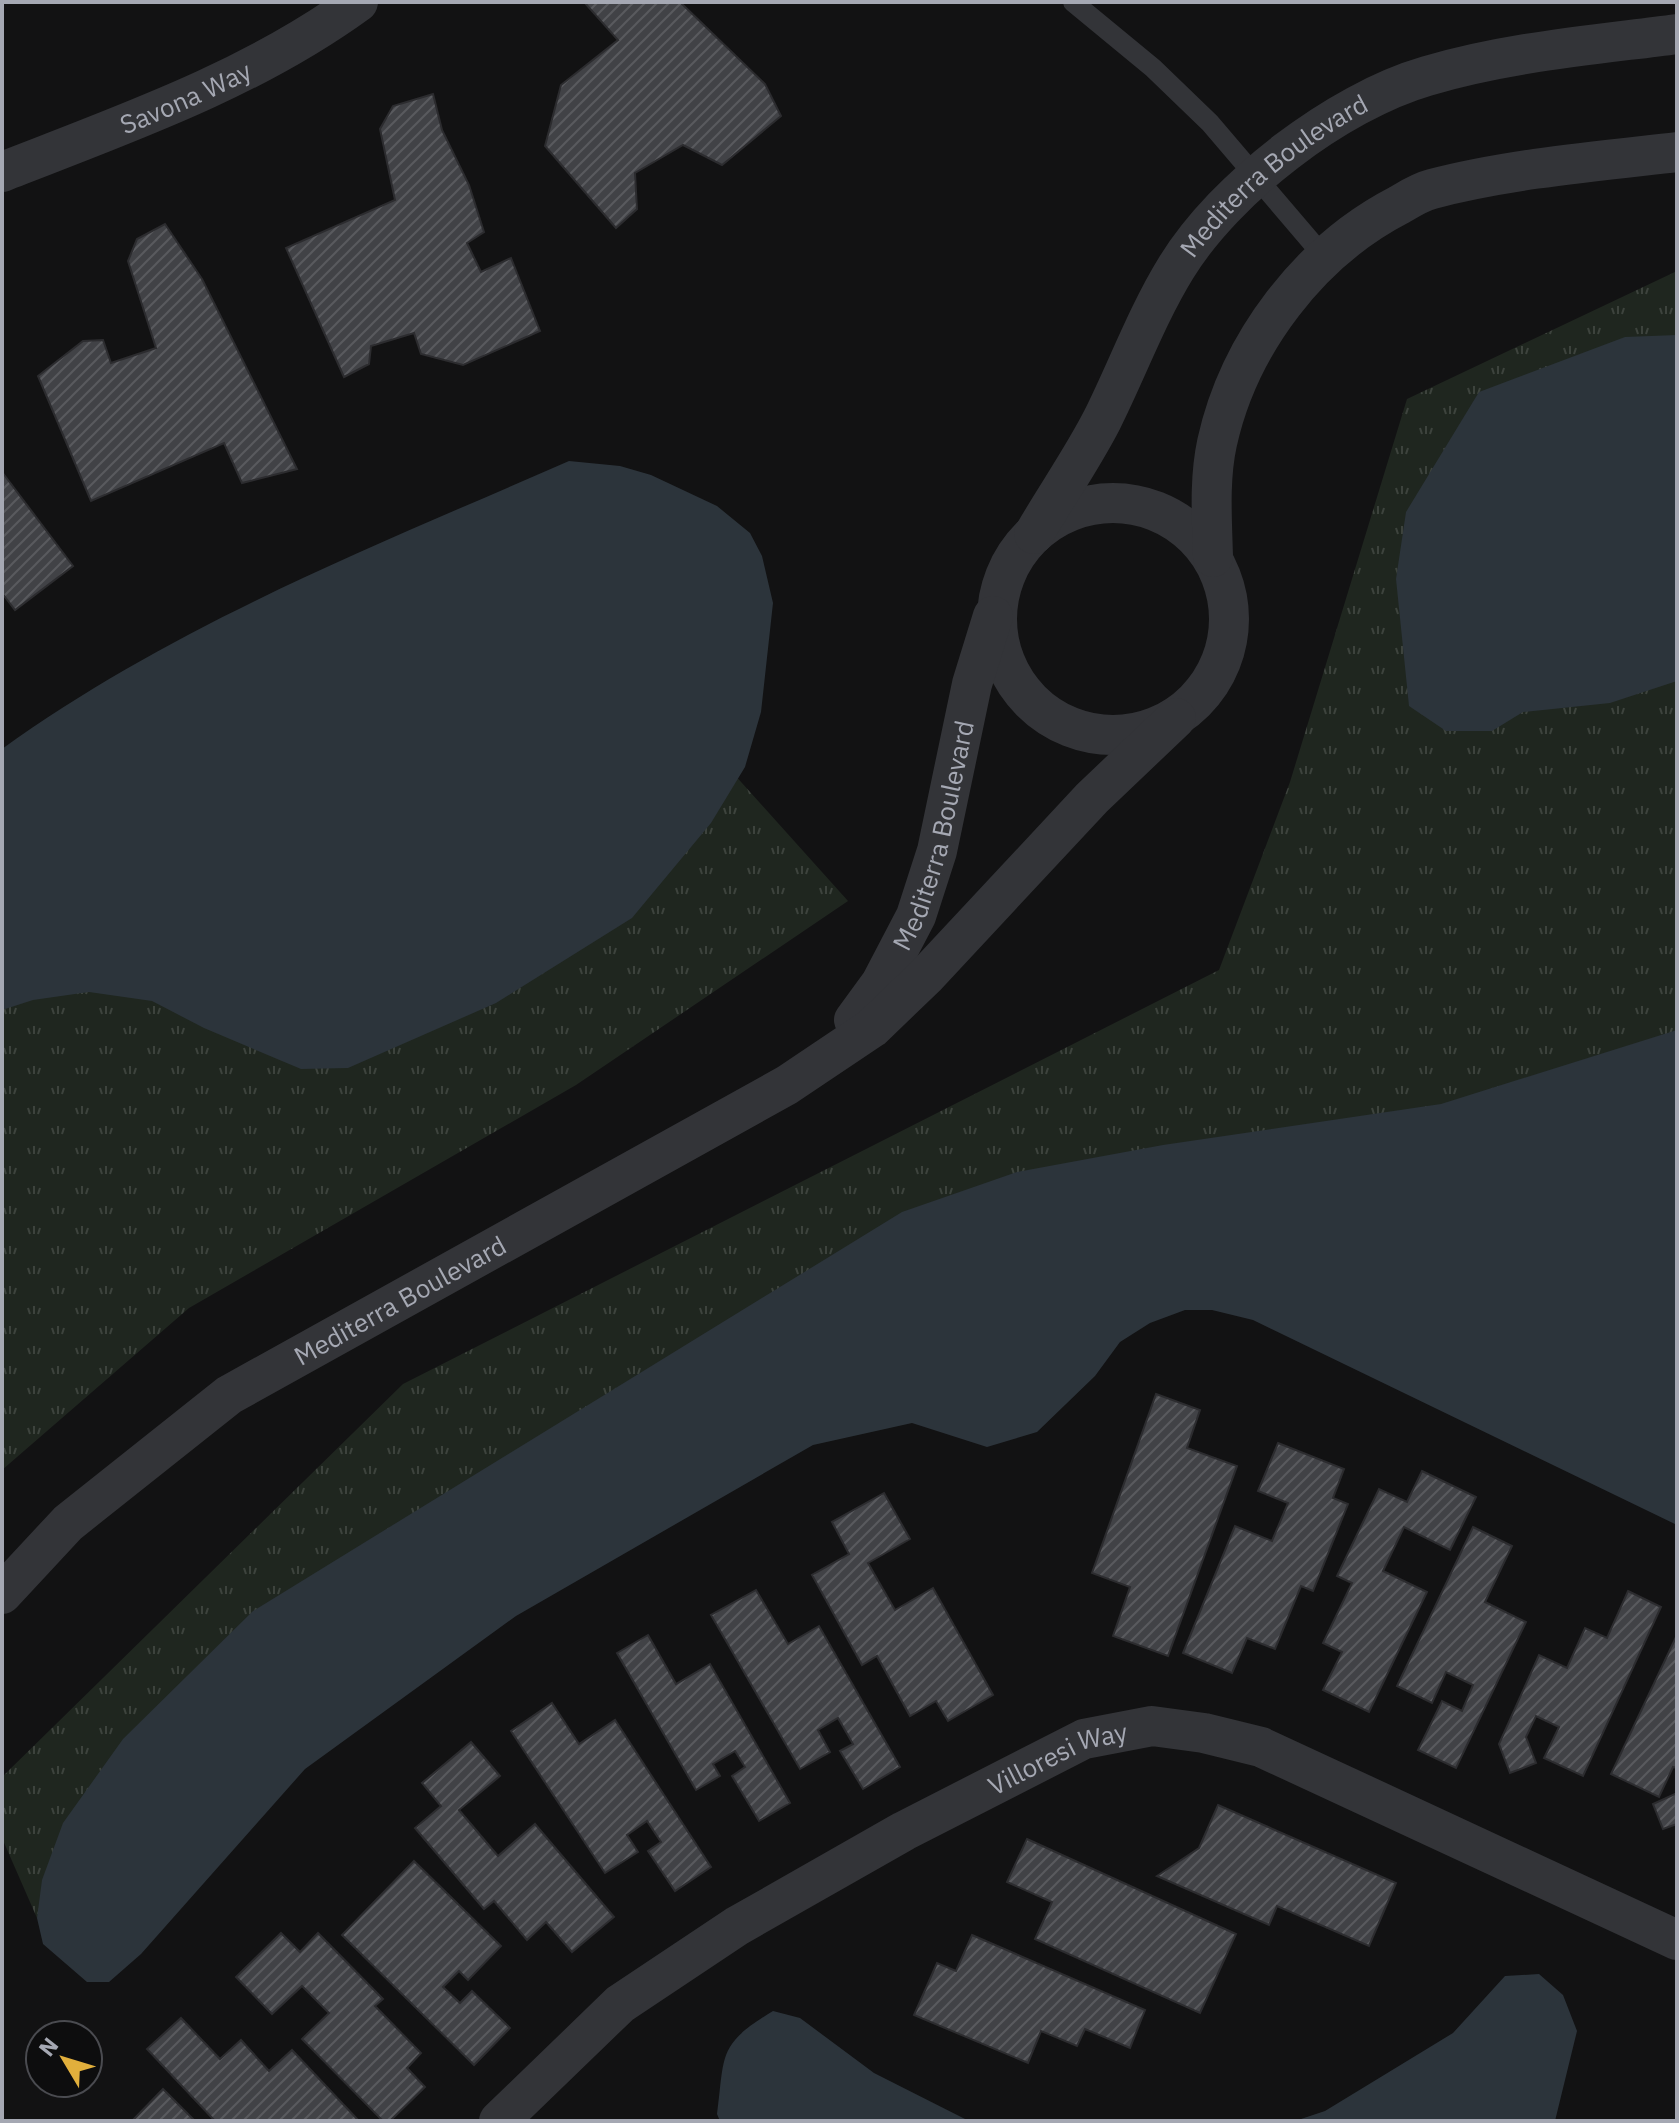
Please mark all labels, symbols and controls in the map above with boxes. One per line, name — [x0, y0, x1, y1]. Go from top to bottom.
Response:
street label: Savona Way — [115, 53, 257, 141]
street label: Mediterra Boulevard — [1172, 86, 1373, 264]
street label: Mediterra Boulevard — [884, 717, 981, 956]
street label: Mediterra Boulevard — [288, 1228, 512, 1373]
street label: Villoresi Way — [982, 1714, 1130, 1802]
north arrow — [24, 2019, 104, 2099]
text: N — [32, 2031, 64, 2062]

